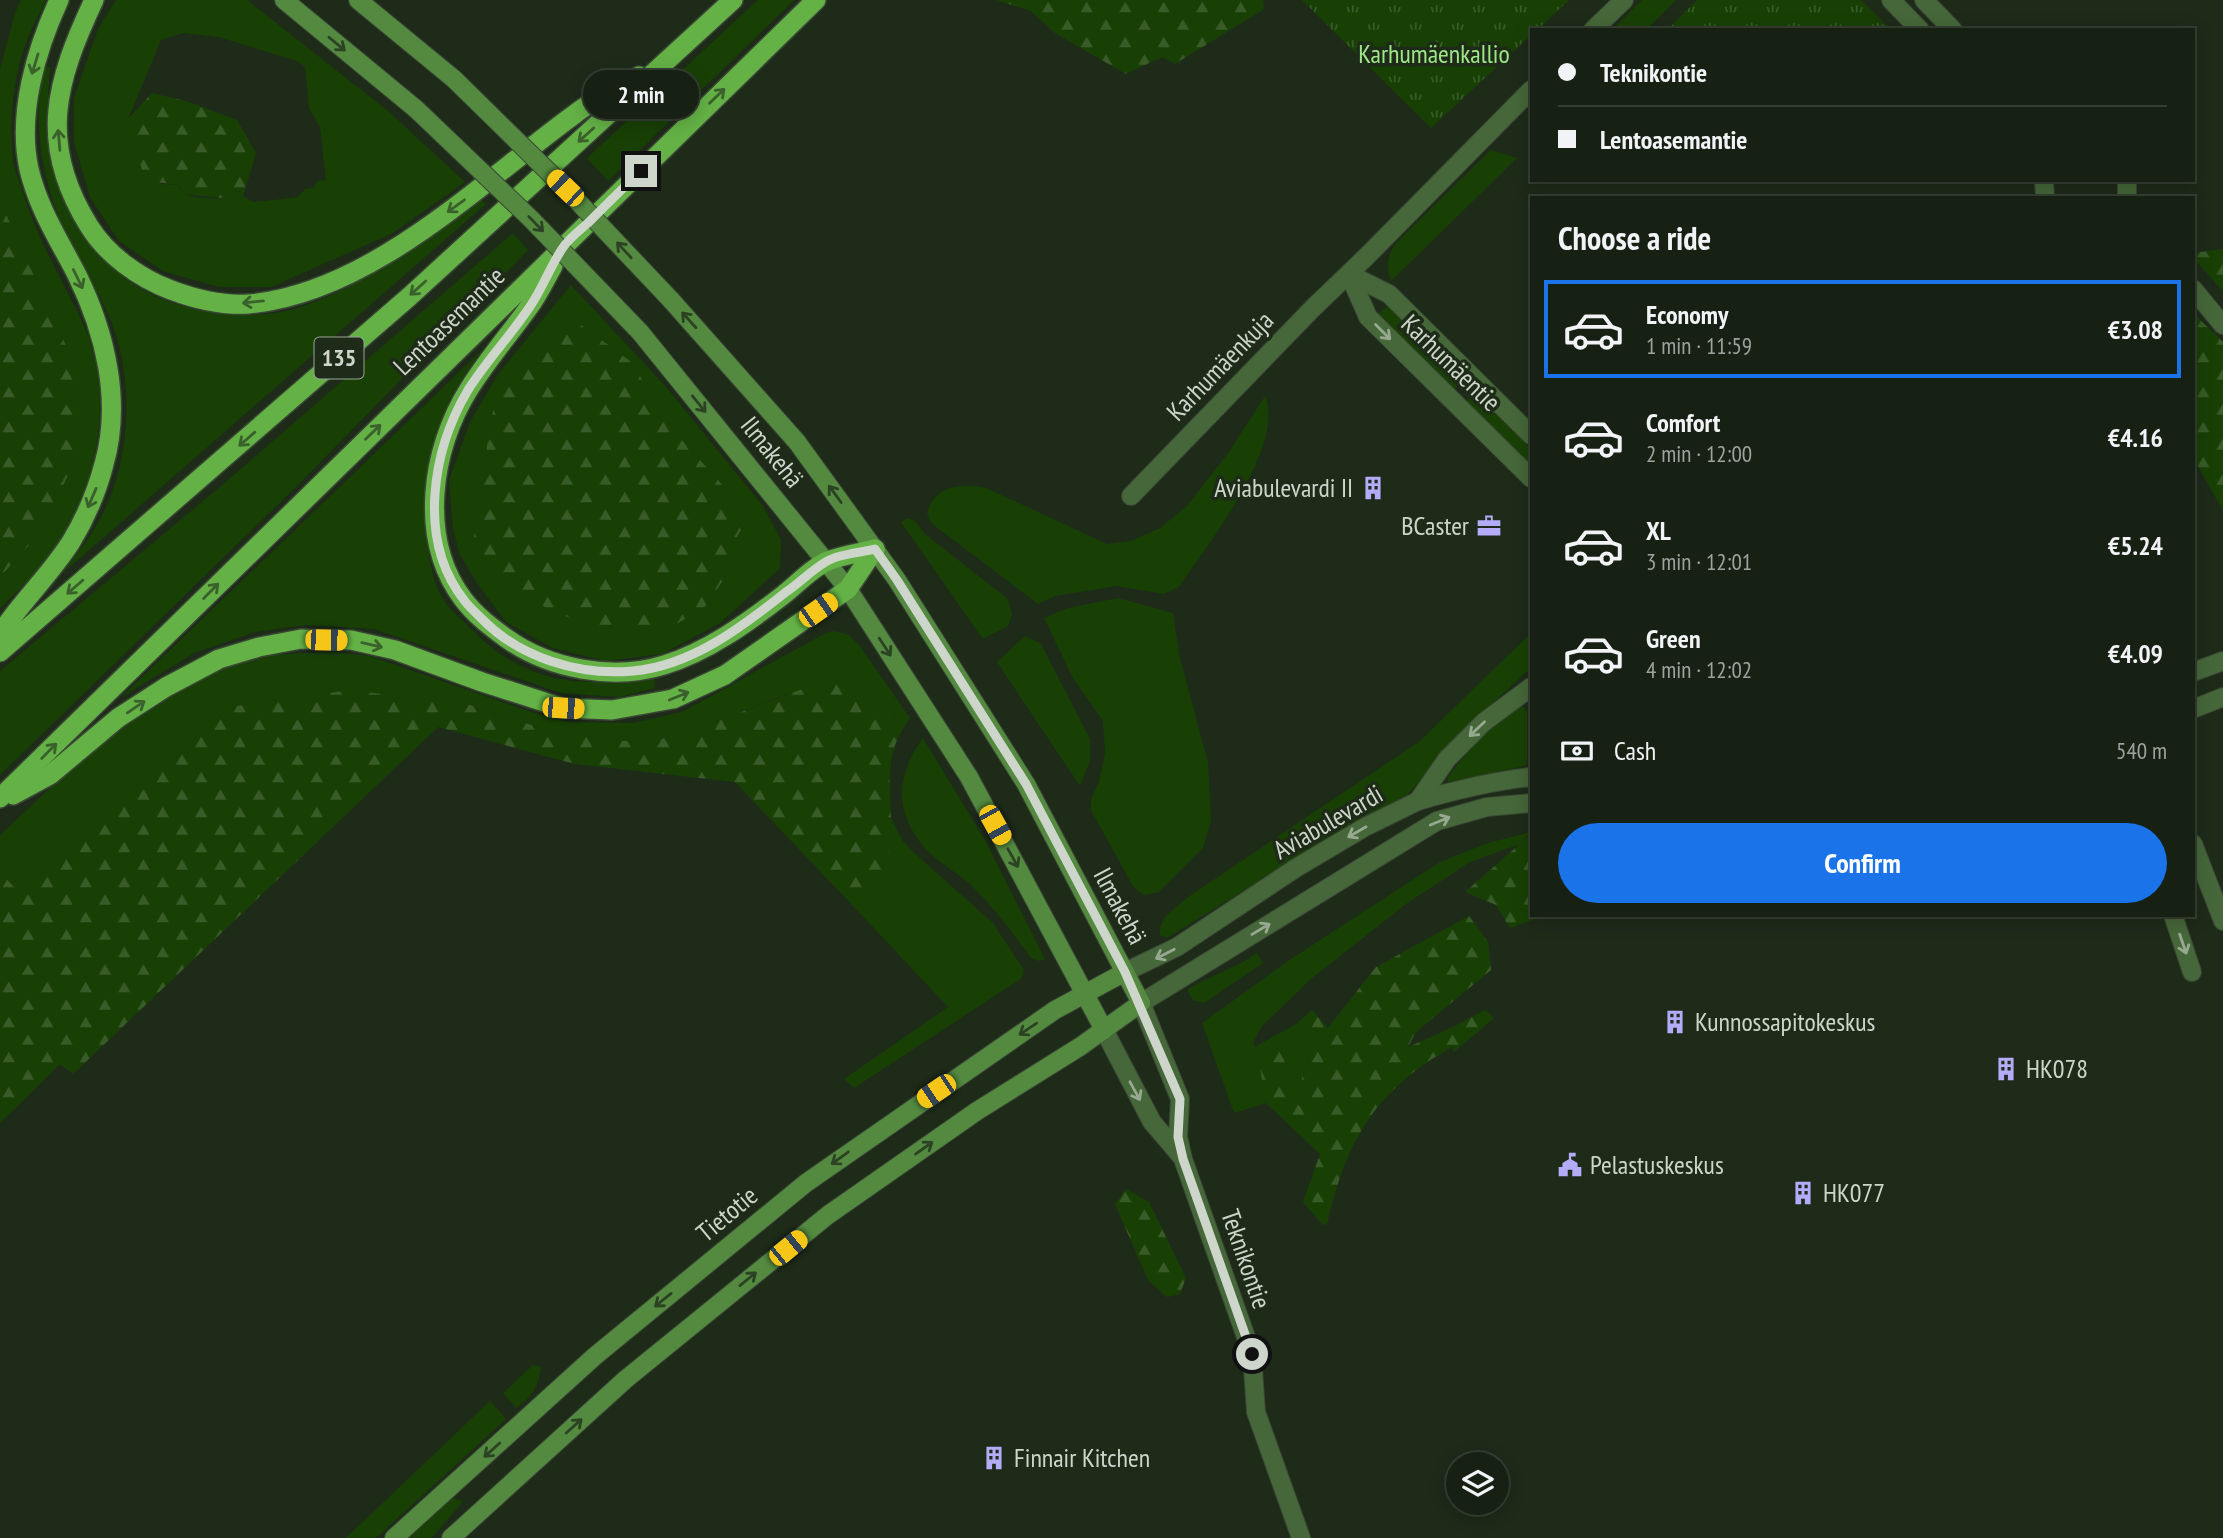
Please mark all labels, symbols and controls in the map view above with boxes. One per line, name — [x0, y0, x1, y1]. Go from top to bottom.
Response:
one-way arrow — [327, 36, 345, 51]
park label: Karhumäenkallio — [1358, 37, 1510, 70]
one-way arrow — [28, 53, 41, 75]
text: Teknikontie — [1600, 56, 1707, 89]
callout: 2 min — [583, 69, 699, 118]
text: 2 min — [618, 80, 664, 109]
one-way arrow — [708, 88, 725, 105]
text: Lentoasemantie — [1600, 123, 1747, 156]
one-way arrow — [578, 127, 595, 144]
one-way arrow — [52, 129, 65, 152]
route end — [625, 155, 657, 187]
car — [543, 166, 588, 210]
one-way arrow — [447, 198, 466, 213]
one-way arrow — [527, 216, 544, 233]
text: Choose a ride — [1558, 217, 1711, 259]
one-way arrow — [616, 242, 633, 259]
street label: Lentoasemantie — [386, 259, 511, 382]
one-way arrow — [72, 268, 86, 289]
one-way arrow — [409, 280, 427, 296]
one-way arrow — [242, 296, 265, 309]
icon: car — [1562, 298, 1625, 361]
text: Economy — [1646, 298, 1728, 331]
street label: Karhumäenkuja — [1159, 304, 1280, 427]
street label: Karhumäentie — [1395, 307, 1508, 418]
one-way arrow — [681, 311, 697, 329]
text: €3.08 — [2108, 313, 2163, 346]
one-way arrow — [1374, 324, 1391, 341]
text: 1 min · 11:59 — [1646, 331, 1752, 360]
road number: 135 — [314, 338, 364, 379]
one-way arrow — [691, 394, 706, 412]
icon: car — [1562, 406, 1625, 469]
text: Comfort — [1646, 406, 1720, 439]
street label: Ilmakehä — [734, 409, 811, 494]
text: €4.16 — [2108, 421, 2163, 454]
one-way arrow — [364, 423, 381, 440]
one-way arrow — [238, 431, 256, 447]
text: 2 min · 12:00 — [1646, 439, 1752, 468]
place label: Aviabulevardi II — [1214, 471, 1353, 504]
building icon: Aviabulevardi II — [1359, 474, 1387, 502]
one-way arrow — [828, 485, 842, 504]
one-way arrow — [84, 487, 97, 509]
place label: BCaster — [1401, 509, 1469, 542]
office icon: BCaster — [1475, 512, 1503, 540]
icon: car — [1562, 514, 1625, 577]
text: XL — [1646, 514, 1671, 547]
text: €5.24 — [2108, 529, 2163, 562]
text: 3 min · 12:01 — [1646, 547, 1752, 576]
one-way arrow — [66, 579, 84, 595]
one-way arrow — [202, 583, 219, 600]
car — [795, 589, 842, 631]
icon: car — [1562, 622, 1625, 685]
text: Green — [1646, 622, 1701, 655]
car — [305, 629, 348, 651]
one-way arrow — [879, 636, 893, 656]
text: €4.09 — [2108, 637, 2163, 670]
one-way arrow — [360, 639, 383, 652]
text: 4 min · 12:02 — [1646, 655, 1752, 684]
one-way arrow — [668, 688, 689, 701]
car — [542, 696, 585, 720]
one-way arrow — [126, 700, 145, 714]
one-way arrow — [1469, 720, 1486, 737]
icon: cash — [1558, 732, 1596, 770]
text: Cash — [1614, 734, 1656, 767]
text: 540 m — [2116, 736, 2167, 765]
one-way arrow — [40, 742, 57, 759]
street label: Aviabulevardi — [1267, 777, 1388, 866]
car — [976, 802, 1015, 848]
one-way arrow — [1429, 814, 1450, 827]
button: Confirm — [1558, 823, 2167, 903]
one-way arrow — [1348, 825, 1368, 839]
one-way arrow — [1006, 848, 1020, 868]
street label: Ilmakehä — [1087, 862, 1154, 950]
one-way arrow — [1251, 922, 1271, 936]
one-way arrow — [2177, 932, 2190, 954]
one-way arrow — [1155, 947, 1176, 961]
place label: Kunnossapitokeskus — [1695, 1005, 1875, 1038]
building icon: Kunnossapitokeskus — [1661, 1008, 1689, 1036]
one-way arrow — [1018, 1022, 1038, 1036]
place label: HK078 — [2026, 1052, 2088, 1085]
building icon: HK078 — [1992, 1055, 2020, 1083]
car — [913, 1071, 960, 1111]
one-way arrow — [1128, 1080, 1142, 1100]
one-way arrow — [914, 1141, 933, 1155]
place label: Pelastuskeskus — [1590, 1148, 1724, 1181]
one-way arrow — [831, 1151, 850, 1165]
public building icon: Pelastuskeskus — [1556, 1151, 1584, 1179]
place label: HK077 — [1823, 1176, 1885, 1209]
street label: Tietotie — [689, 1179, 764, 1249]
building icon: HK077 — [1789, 1179, 1817, 1207]
street label: Teknikontie — [1214, 1205, 1279, 1313]
car — [766, 1227, 811, 1269]
one-way arrow — [739, 1272, 757, 1287]
one-way arrow — [655, 1293, 673, 1308]
route start — [1236, 1338, 1268, 1370]
one-way arrow — [565, 1418, 583, 1434]
one-way arrow — [484, 1441, 501, 1458]
place label: Finnair Kitchen — [1014, 1441, 1150, 1474]
building icon: Finnair Kitchen — [980, 1444, 1008, 1472]
map controls — [1446, 1452, 1509, 1515]
button: layers — [1446, 1452, 1509, 1515]

